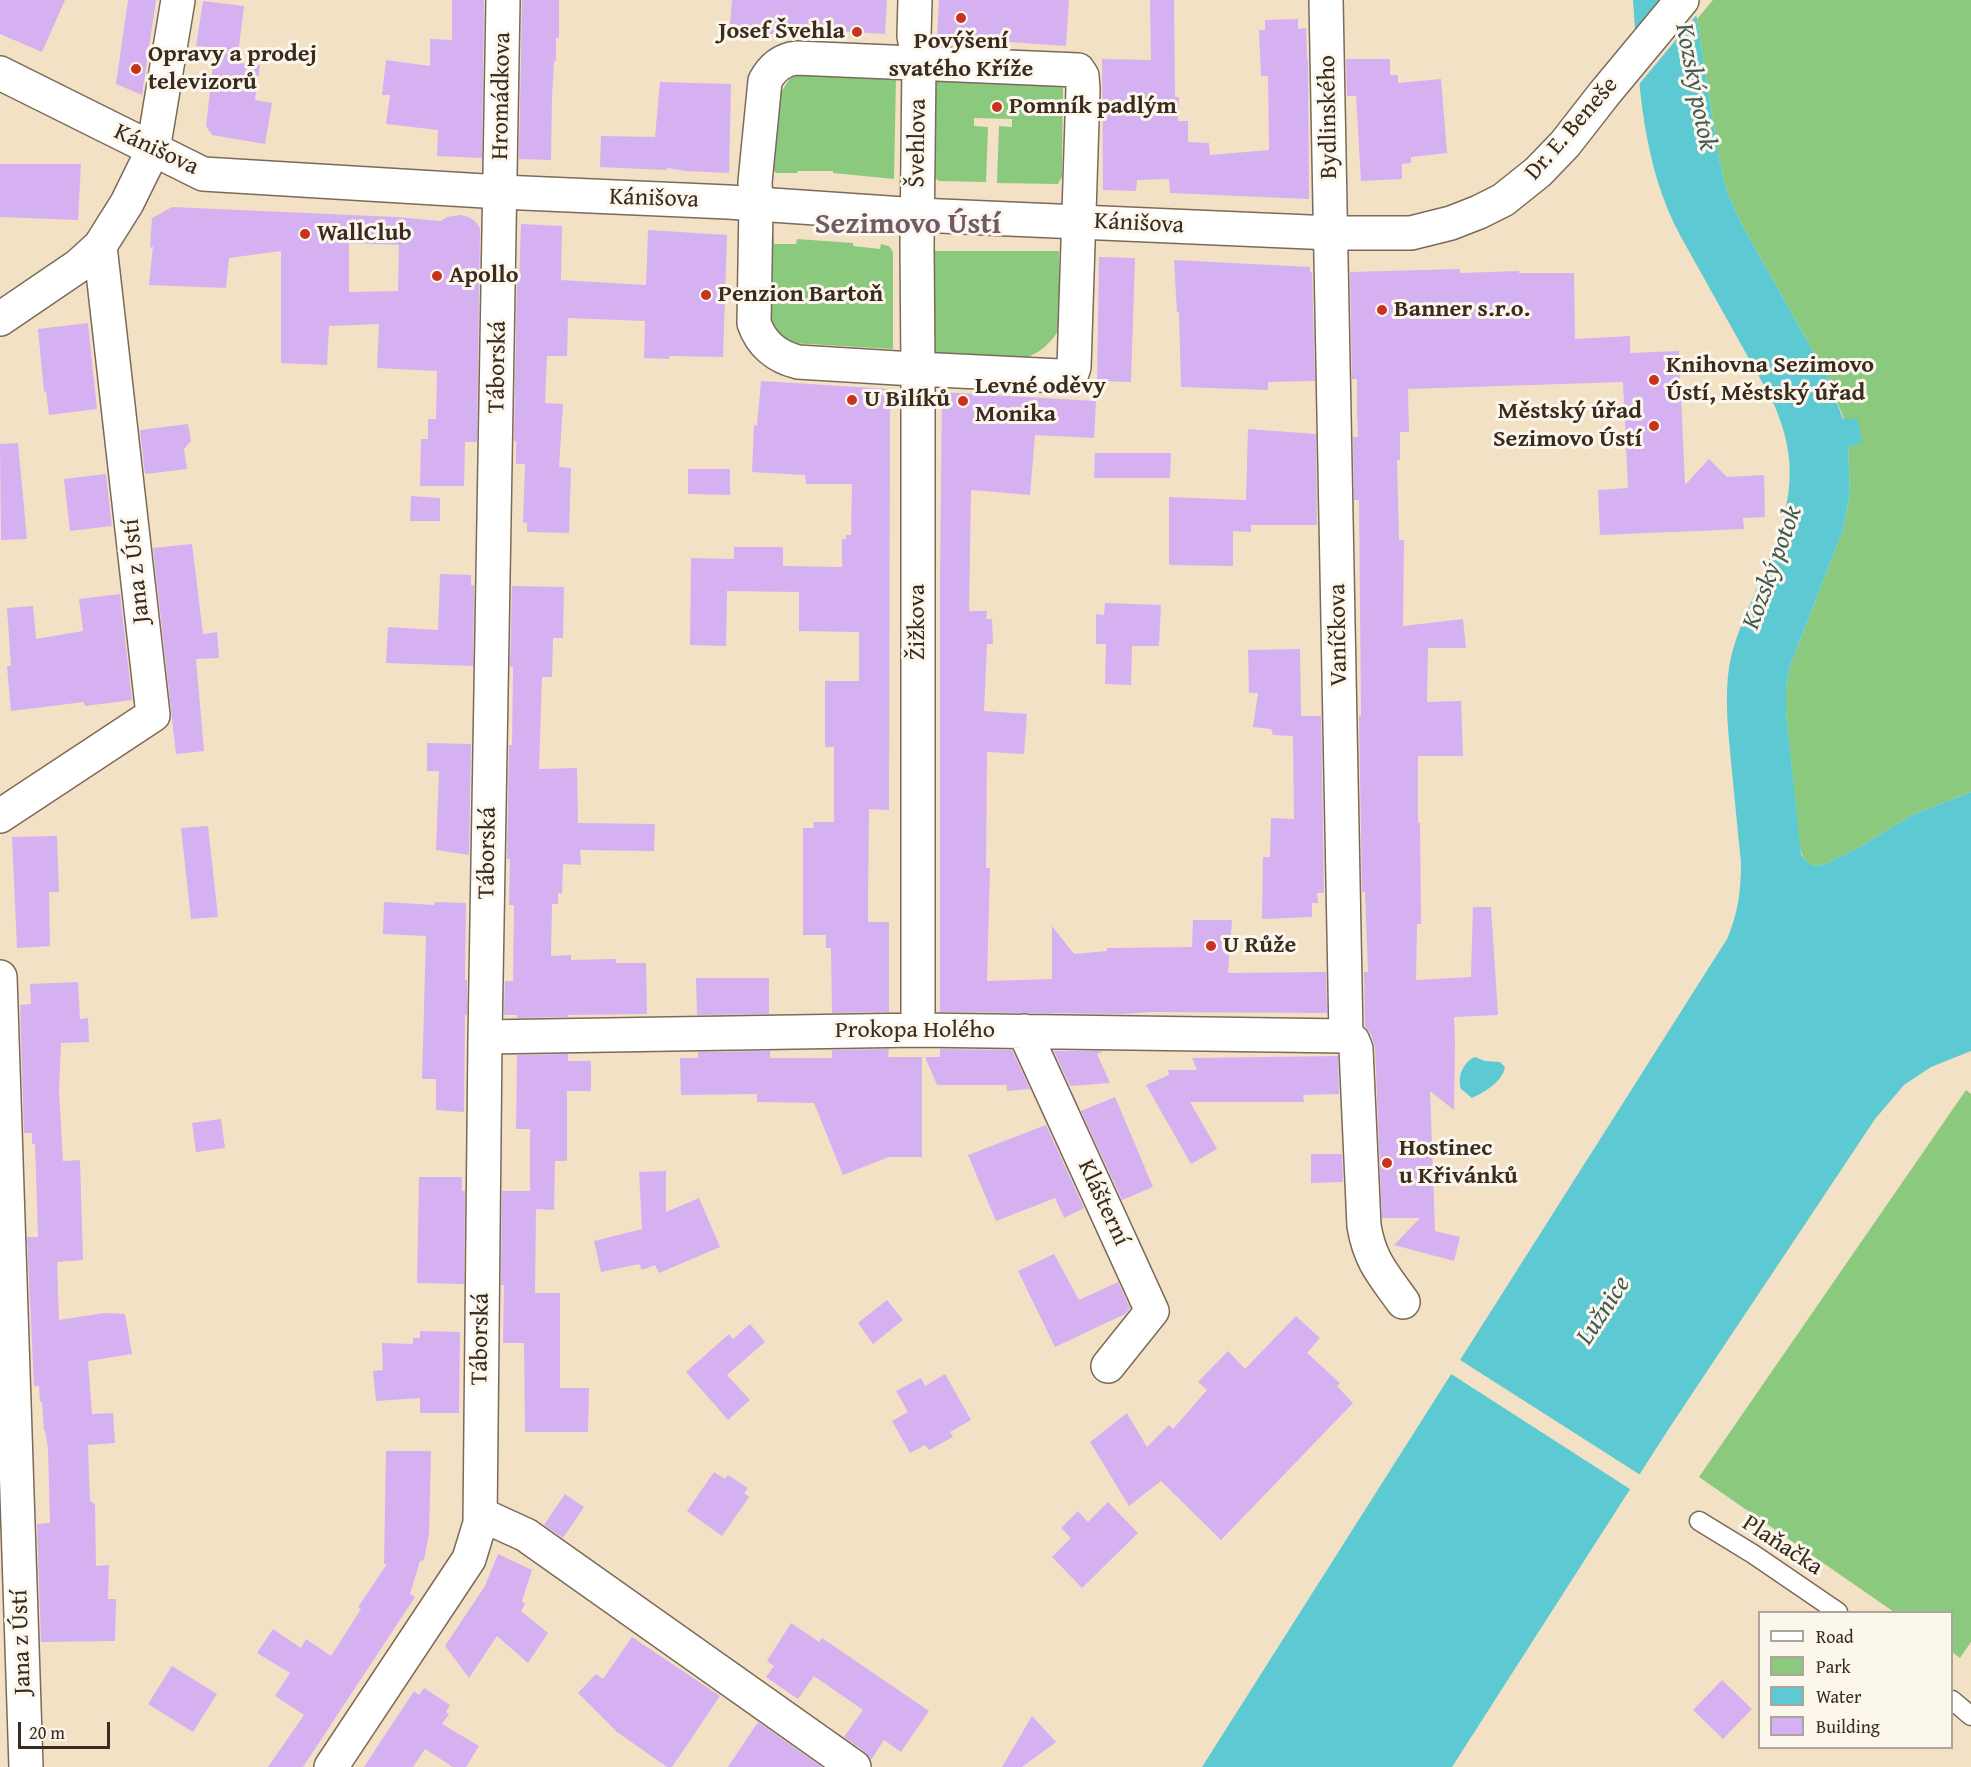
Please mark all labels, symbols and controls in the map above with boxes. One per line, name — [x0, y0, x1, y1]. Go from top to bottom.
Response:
marker: Povýšení svatého Kříže — [954, 11, 968, 25]
place label: Josef Švehla — [718, 18, 845, 46]
water label: Kozský potok — [1667, 21, 1723, 153]
marker: Josef Švehla — [850, 25, 864, 39]
place label: Povýšení svatého Kříže — [889, 28, 1033, 84]
street label: Hromádkova — [486, 32, 518, 160]
place label: Opravy a prodej televizorů — [148, 41, 317, 97]
street label: Bydlinského — [1314, 55, 1344, 179]
marker: Opravy a prodej televizorů — [129, 62, 143, 76]
street label: Dr. E. Beneše — [1519, 71, 1625, 187]
place label: Pomník padlým — [1009, 93, 1177, 121]
street label: Švehlova — [903, 98, 933, 188]
marker: Pomník padlým — [990, 100, 1004, 114]
street label: Kánišova — [109, 118, 203, 182]
street label: Kánišova — [609, 183, 699, 215]
district label: Sezimovo Ústí — [815, 207, 1001, 243]
street label: Kánišova — [1093, 207, 1185, 241]
place label: WallClub — [317, 220, 412, 248]
marker: WallClub — [298, 227, 312, 241]
place label: Apollo — [449, 262, 518, 290]
marker: Apollo — [430, 269, 444, 283]
place label: Penzion Bartoň — [718, 281, 883, 309]
marker: Penzion Bartoň — [699, 288, 713, 302]
place label: Banner s.r.o. — [1394, 296, 1530, 324]
marker: Banner s.r.o. — [1375, 303, 1389, 317]
street label: Táborská — [483, 321, 513, 413]
place label: Knihovna Sezimovo Ústí, Městský úřad — [1666, 352, 1874, 408]
place label: Levné oděvy Monika — [975, 373, 1106, 429]
marker: Knihovna Sezimovo Ústí, Městský úřad — [1647, 373, 1661, 387]
place label: U Bilíků — [864, 386, 950, 414]
marker: U Bilíků — [845, 393, 859, 407]
marker: Levné oděvy Monika — [956, 394, 970, 408]
place label: Městský úřad Sezimovo Ústí — [1493, 398, 1642, 454]
marker: Městský úřad Sezimovo Ústí — [1647, 419, 1661, 433]
water label: Kozský potok — [1736, 502, 1810, 634]
street label: Jana z Ústí — [117, 517, 157, 625]
street label: Vaníčkova — [1324, 583, 1354, 687]
street label: Žižkova — [904, 584, 932, 660]
street label: Táborská — [473, 807, 503, 899]
place label: U Růže — [1223, 932, 1296, 960]
marker: U Růže — [1204, 939, 1218, 953]
street label: Prokopa Holého — [835, 1017, 995, 1045]
place label: Hostinec u Křivánků — [1399, 1135, 1518, 1191]
street label: Klášterní — [1071, 1155, 1135, 1251]
marker: Hostinec u Křivánků — [1380, 1156, 1394, 1170]
water label: Lužnice — [1570, 1271, 1638, 1351]
street label: Táborská — [466, 1293, 496, 1385]
street label: Plaňačka — [1736, 1509, 1828, 1583]
street label: Jana z Ústí — [6, 1589, 38, 1695]
legend — [1758, 1611, 1953, 1749]
text: Road — [1816, 1623, 1854, 1650]
text: Park — [1816, 1653, 1851, 1680]
text: Water — [1816, 1683, 1861, 1710]
scale bar — [21, 1710, 112, 1748]
text: Building — [1816, 1713, 1880, 1740]
text: 20 m — [29, 1719, 65, 1746]

